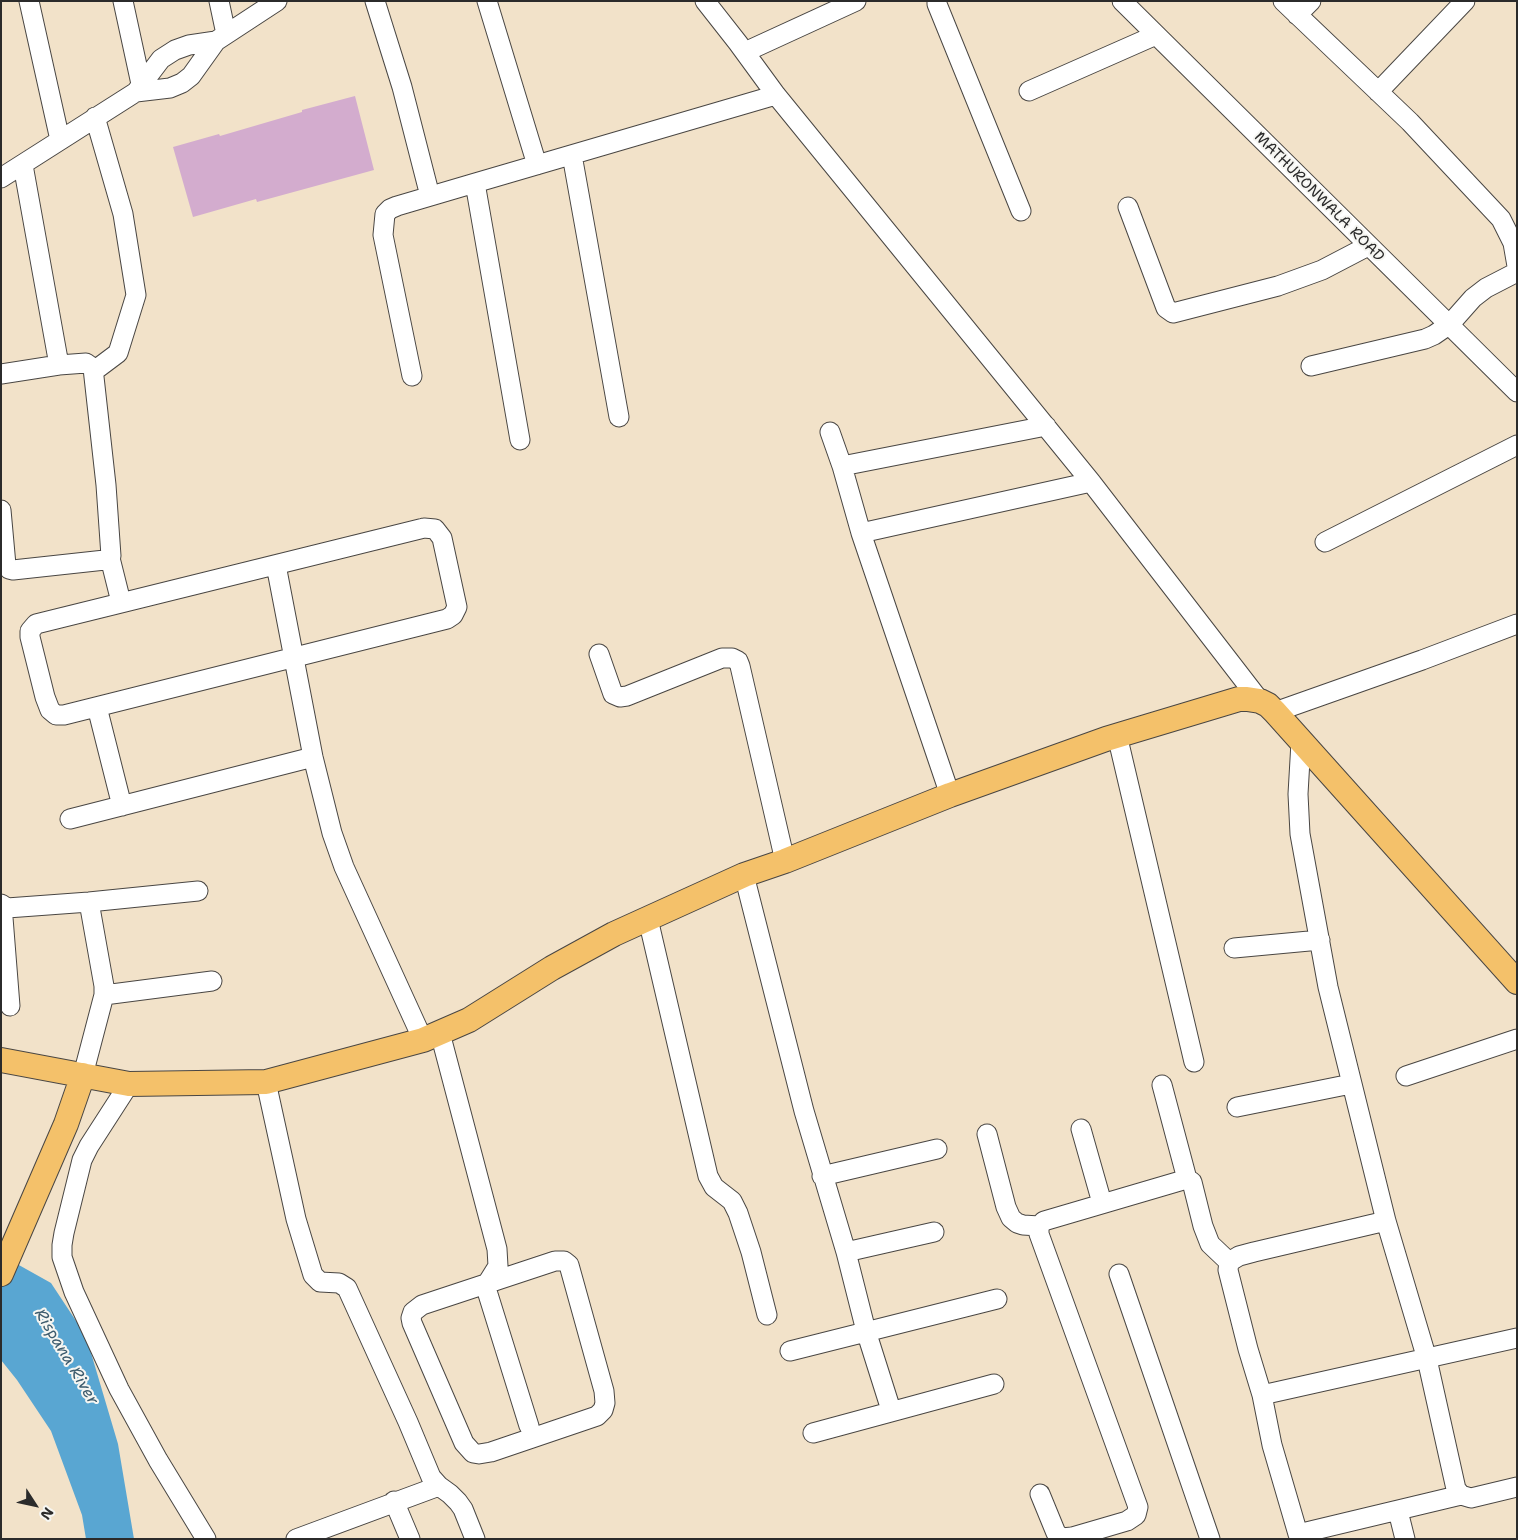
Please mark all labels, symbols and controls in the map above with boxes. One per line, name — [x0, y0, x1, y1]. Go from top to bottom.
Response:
street label: MATHURONWALA ROAD — [1250, 128, 1388, 266]
water label: Rispana River — [30, 1306, 102, 1408]
north arrow — [10, 1480, 60, 1530]
text: N — [37, 1504, 58, 1523]

